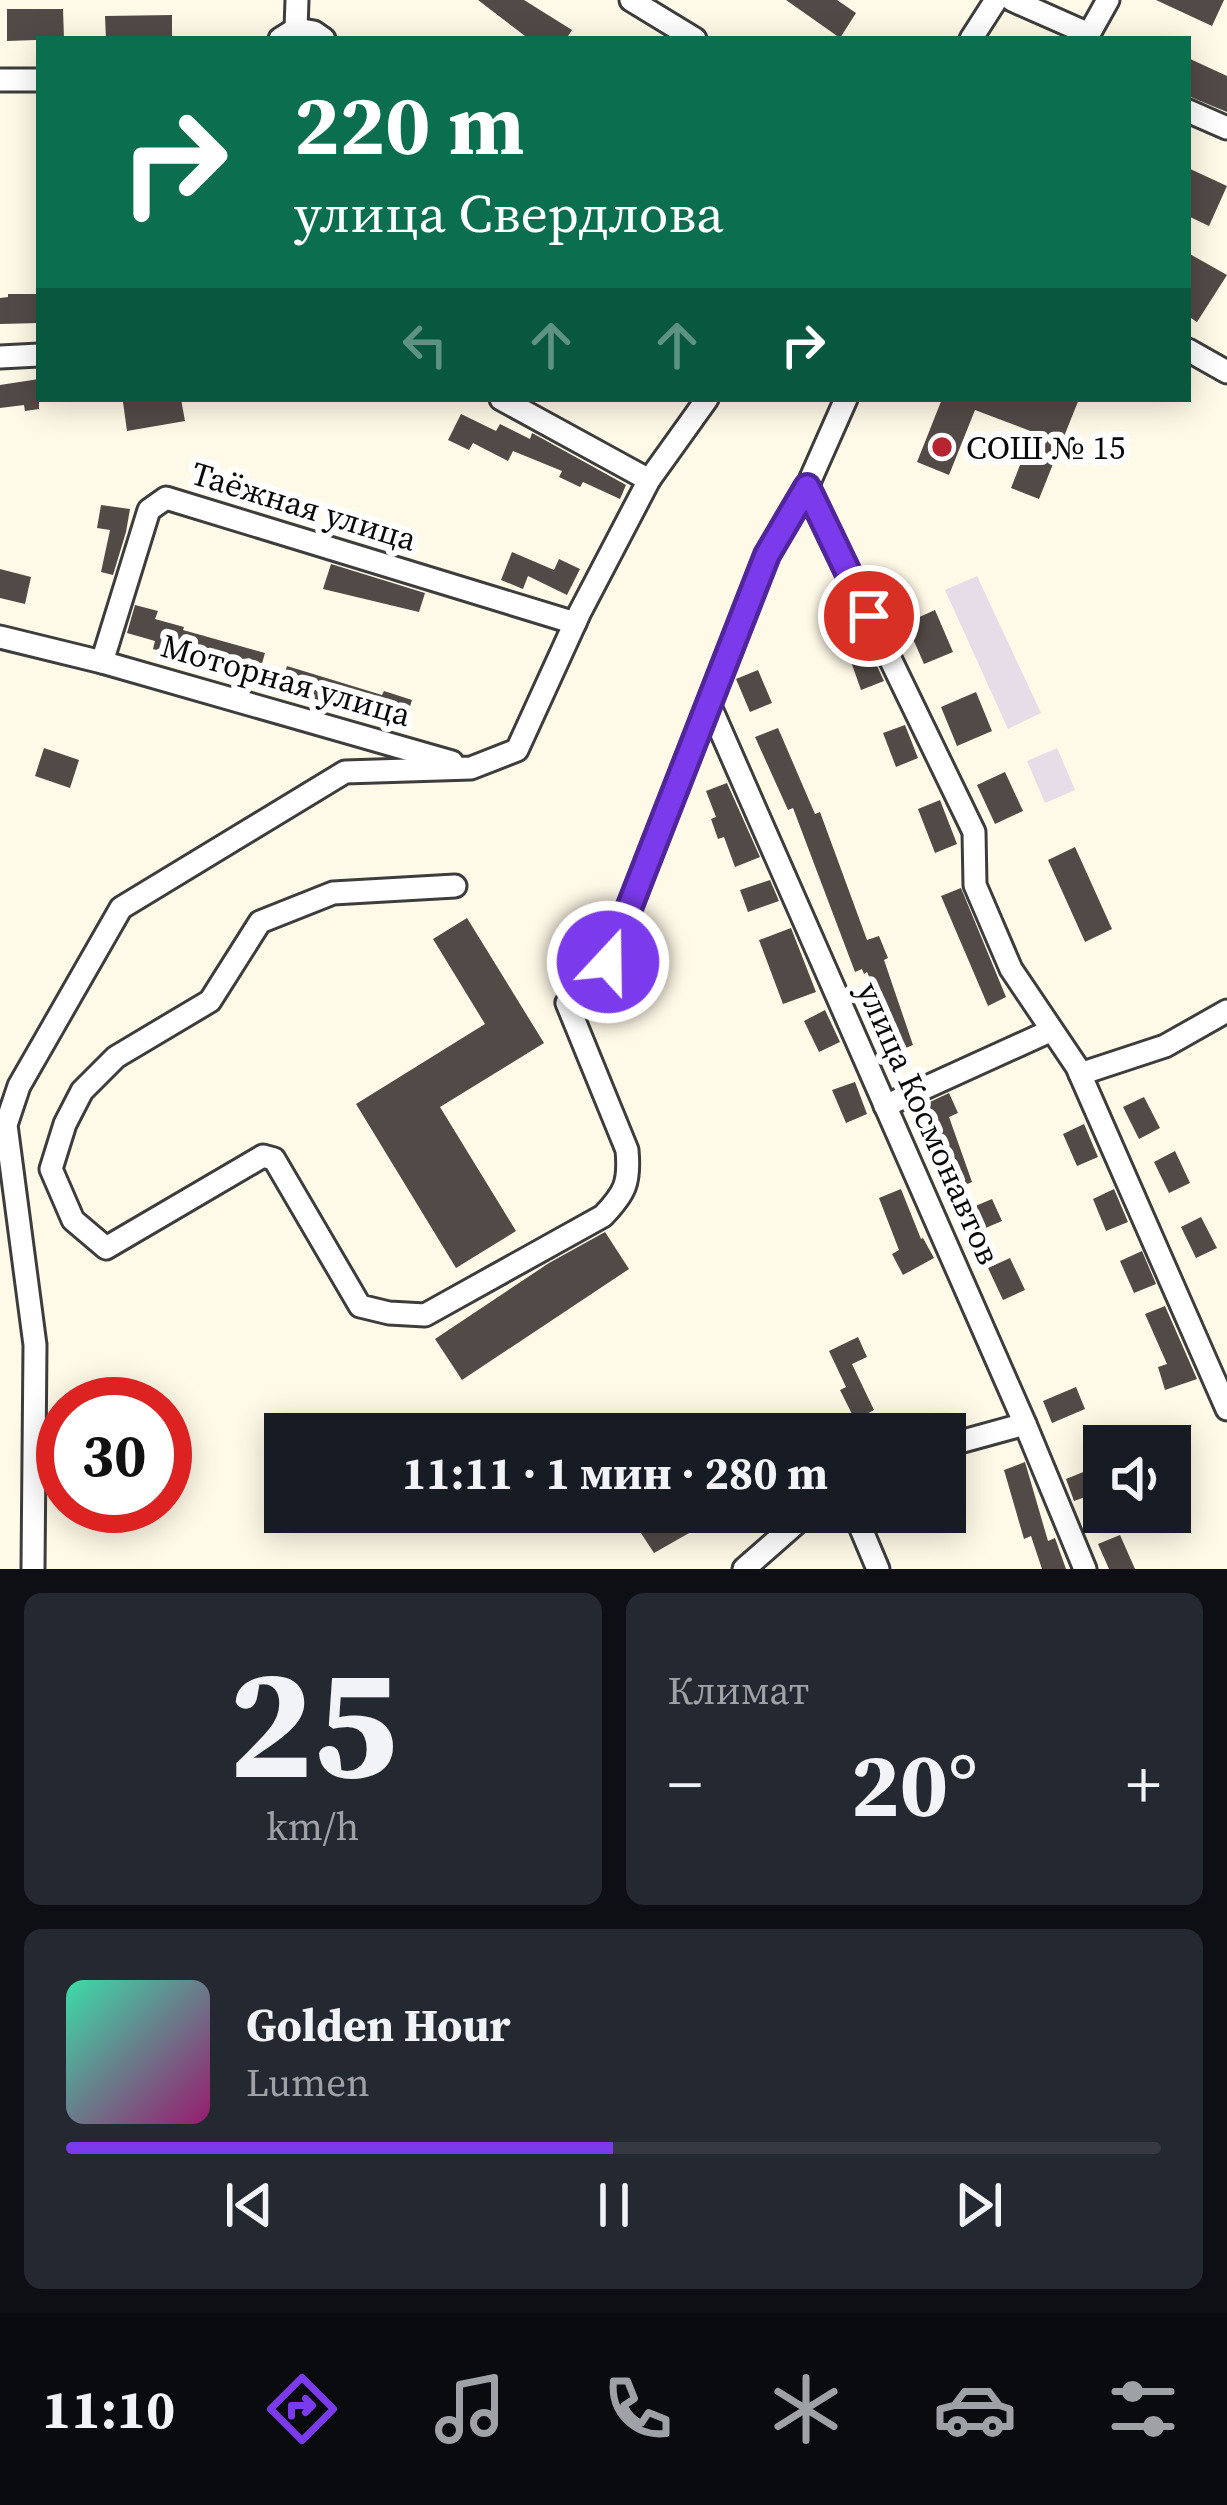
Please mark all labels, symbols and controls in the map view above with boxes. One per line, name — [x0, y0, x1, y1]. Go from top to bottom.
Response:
text: 220 m — [294, 67, 525, 182]
icon: right — [96, 84, 252, 240]
text: улица Свердлова — [294, 176, 724, 250]
icon: left — [392, 312, 458, 378]
icon: ahead — [518, 312, 584, 378]
icon: ahead — [644, 312, 710, 378]
icon: right — [770, 312, 836, 378]
place label: СОШ № 15 — [966, 425, 1125, 470]
marker: СОШ № 15 — [929, 434, 955, 460]
street label: Таёжная улица — [186, 450, 422, 562]
pin — [818, 565, 920, 667]
icon: arrive — [836, 583, 902, 649]
street label: Моторная улица — [156, 623, 416, 737]
position arrow — [545, 899, 671, 1025]
street label: улица Космонавтов — [846, 975, 1012, 1271]
speed limit sign: 30 — [36, 1377, 192, 1533]
map controls — [1083, 1425, 1191, 1533]
button: sound — [1083, 1425, 1191, 1533]
text: 11:11 · 1 мин · 280 m — [402, 1442, 828, 1504]
text: 25 — [228, 1615, 397, 1829]
text: Климат — [668, 1664, 809, 1717]
text: 20° — [851, 1723, 978, 1846]
text: − — [668, 1739, 702, 1829]
text: + — [1126, 1739, 1161, 1829]
text: km/h — [266, 1800, 359, 1853]
text: Golden Hour — [246, 1994, 510, 2056]
text: Lumen — [246, 2056, 370, 2109]
icon: previous — [216, 2172, 282, 2238]
icon: pause — [581, 2172, 647, 2238]
icon: next — [946, 2172, 1012, 2238]
icon: directions — [260, 2367, 344, 2451]
icon: music — [428, 2367, 512, 2451]
icon: phone — [596, 2367, 680, 2451]
icon: climate — [764, 2367, 848, 2451]
icon: car — [933, 2367, 1017, 2451]
icon: filters — [1101, 2367, 1185, 2451]
text: 11:10 — [42, 2372, 175, 2446]

